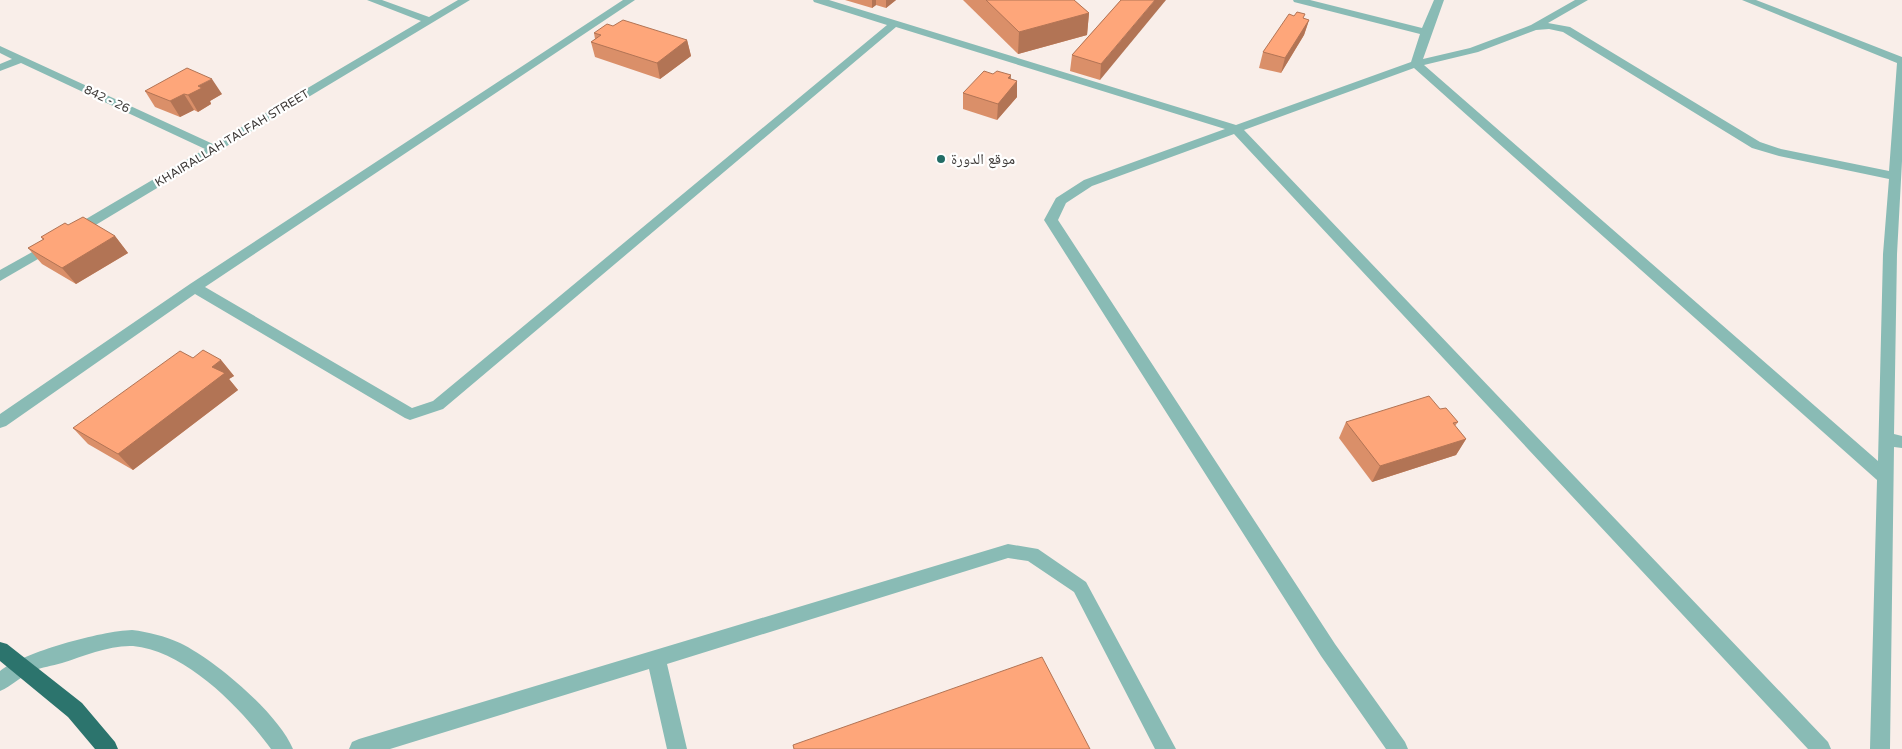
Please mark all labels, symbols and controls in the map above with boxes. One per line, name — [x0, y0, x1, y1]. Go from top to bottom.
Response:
street label: 842 - 26 — [82, 82, 132, 116]
street label: KHAIRALLAH TALFAH STREET — [152, 86, 312, 190]
place label: موقع الدورة — [951, 150, 1015, 169]
marker: موقع الدورة — [935, 153, 947, 165]

